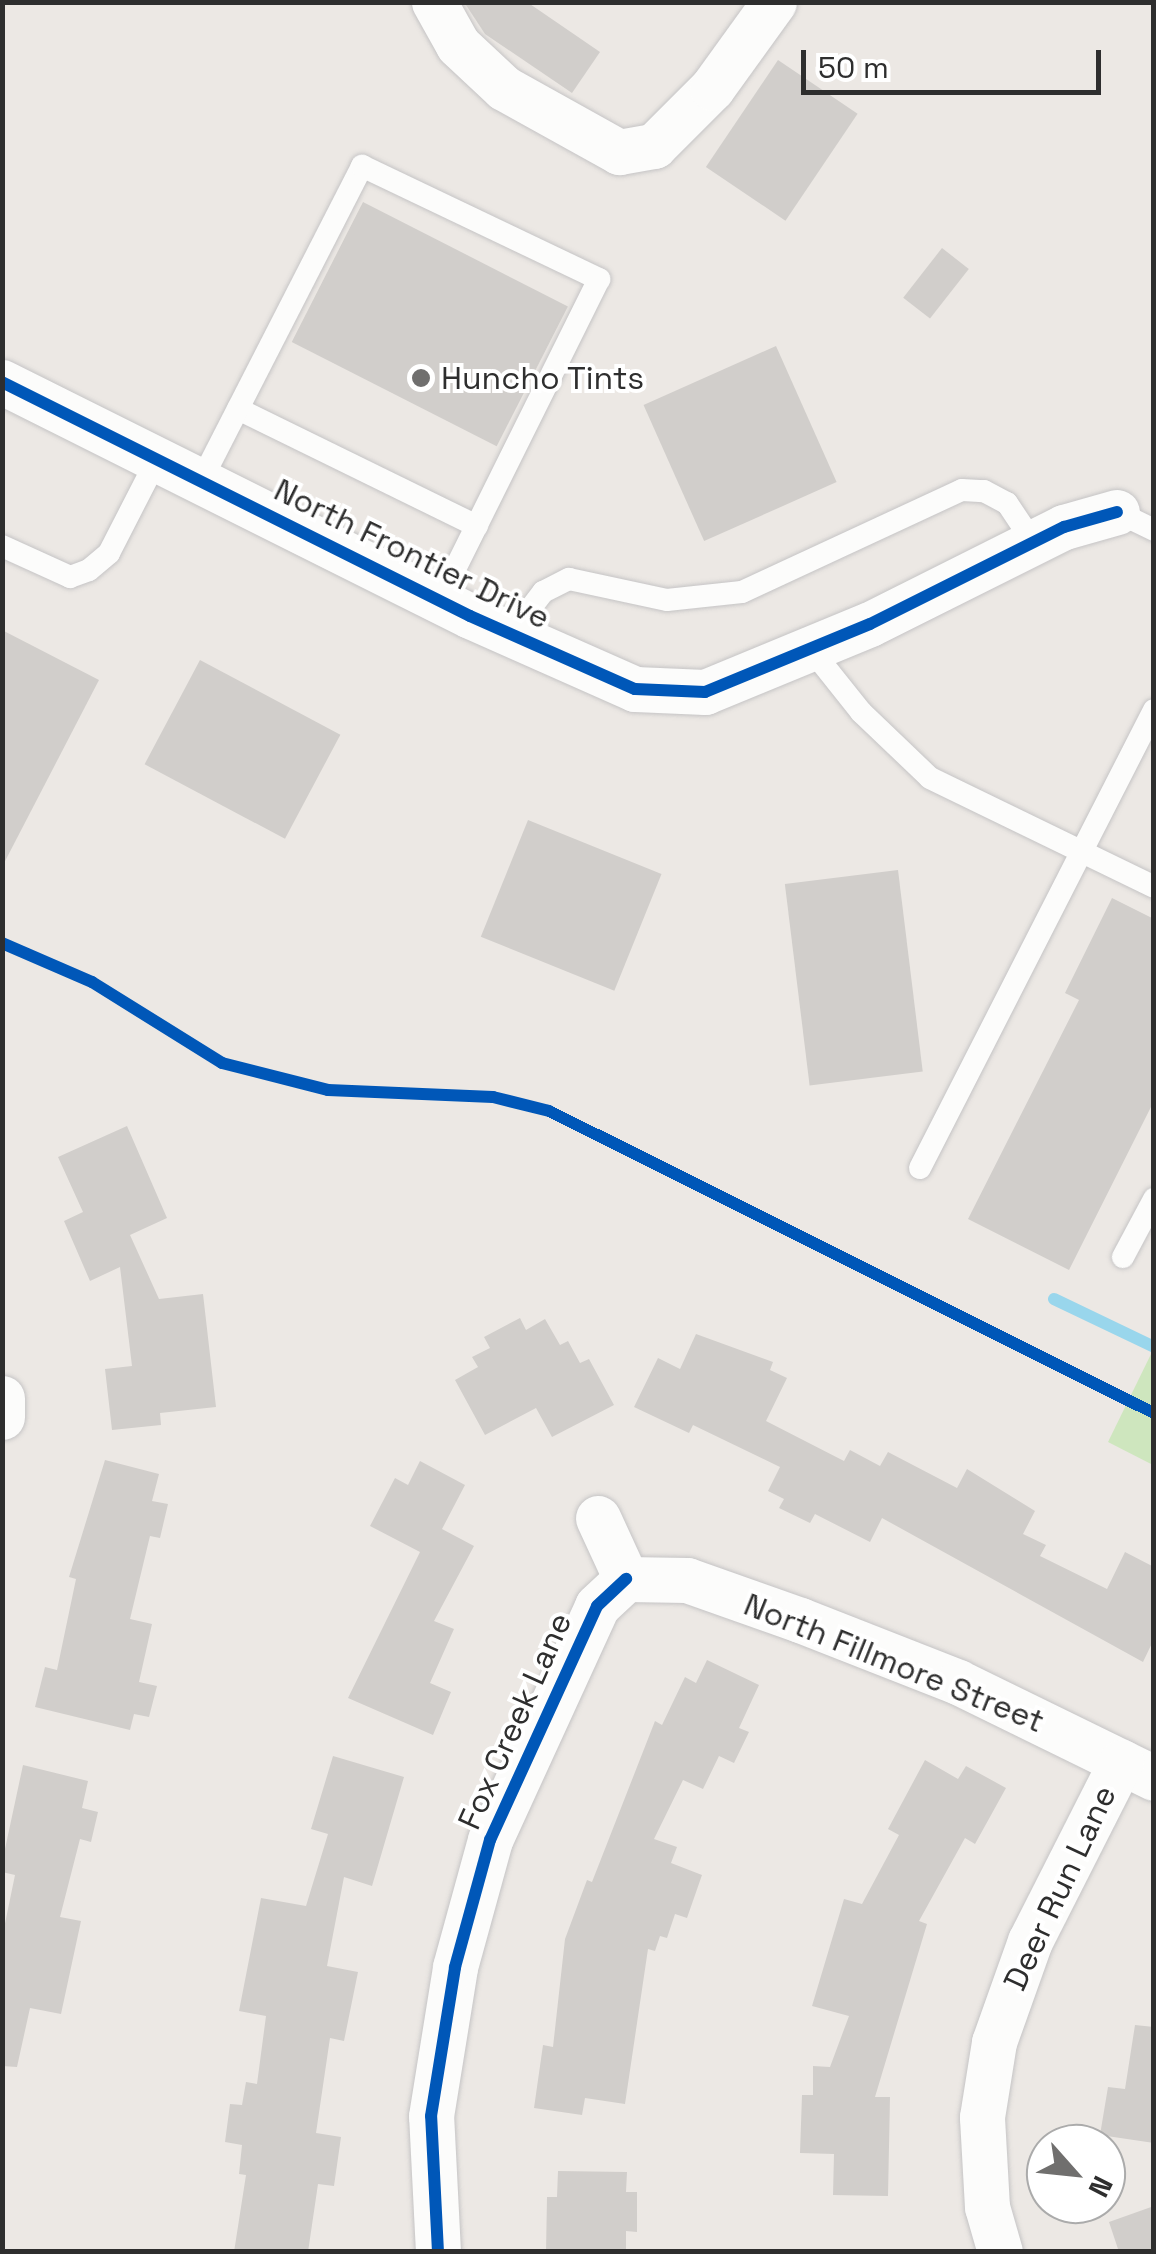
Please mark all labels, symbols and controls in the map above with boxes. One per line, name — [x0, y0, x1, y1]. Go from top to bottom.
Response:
scale bar — [806, 30, 1106, 92]
text: 50 m — [818, 48, 889, 87]
place label: Huncho Tints — [441, 359, 645, 397]
marker: Huncho Tints — [410, 367, 432, 389]
street label: North Frontier Drive — [268, 471, 556, 637]
street label: North Fillmore Street — [738, 1585, 1050, 1741]
street label: Fox Creek Lane — [450, 1607, 580, 1835]
street label: Deer Run Lane — [996, 1780, 1124, 1996]
north arrow — [1026, 2124, 1126, 2224]
text: N — [1081, 2170, 1121, 2203]

